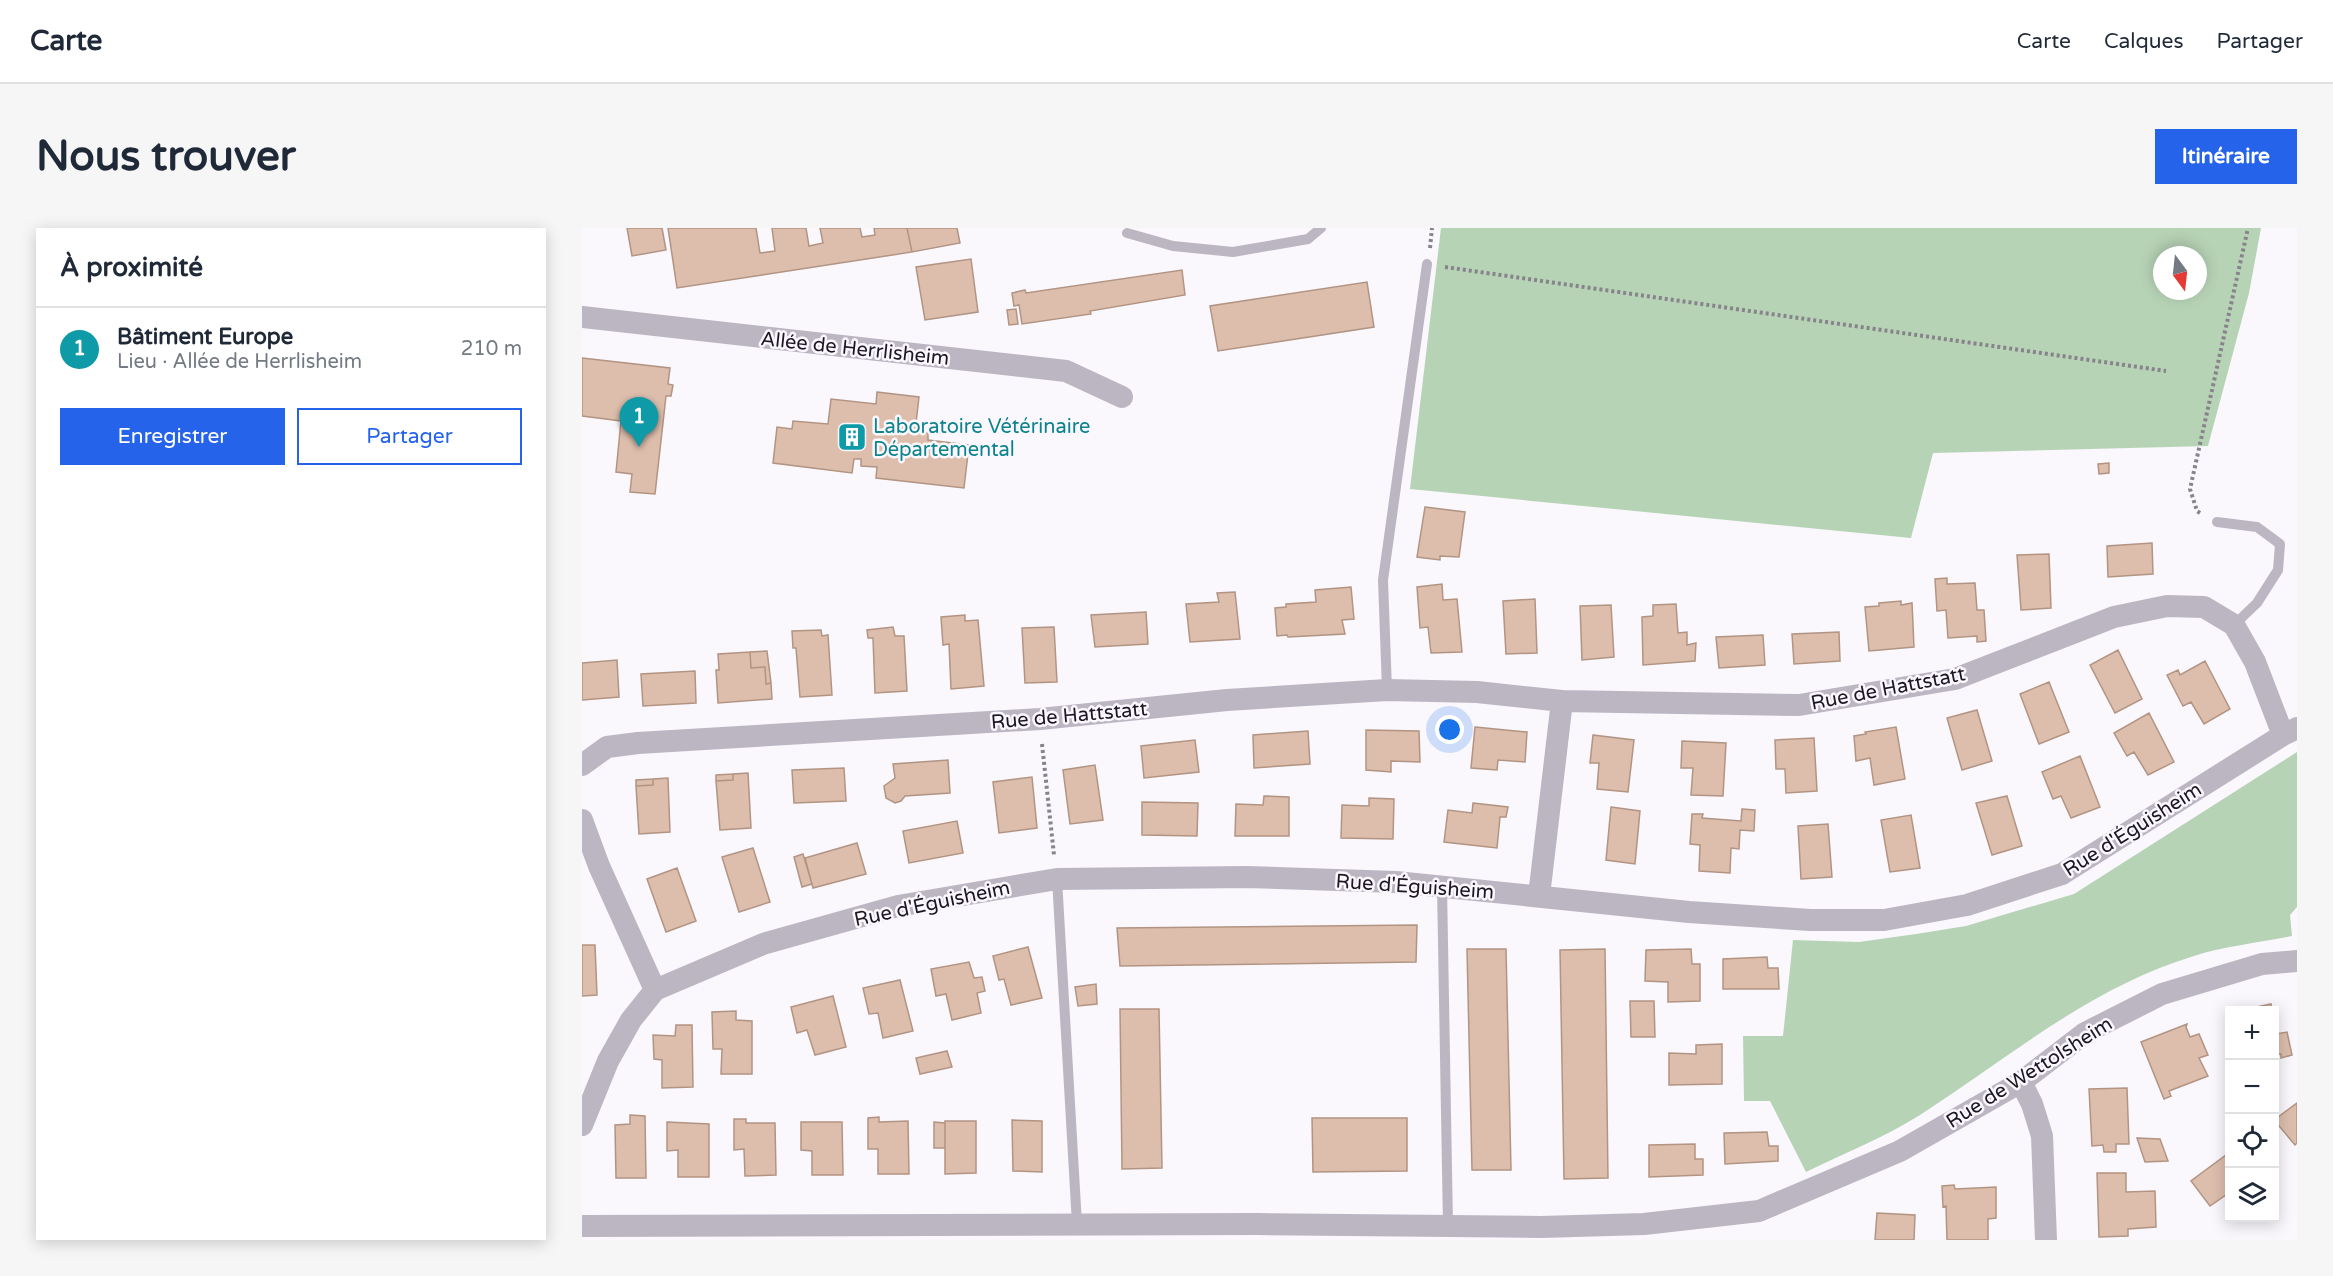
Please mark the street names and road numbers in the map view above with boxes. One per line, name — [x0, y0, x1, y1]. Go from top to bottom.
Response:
street label: Allée de Herrlisheim — [759, 327, 950, 371]
street label: Rue de Hattstatt — [1809, 662, 1968, 716]
street label: Rue de Hattstatt — [990, 697, 1149, 735]
street label: Rue d'Éguisheim — [2058, 777, 2206, 882]
street label: Rue d'Éguisheim — [1335, 868, 1495, 905]
street label: Rue d'Éguisheim — [852, 875, 1012, 932]
street label: Rue de Wettolsheim — [1942, 1012, 2117, 1134]

